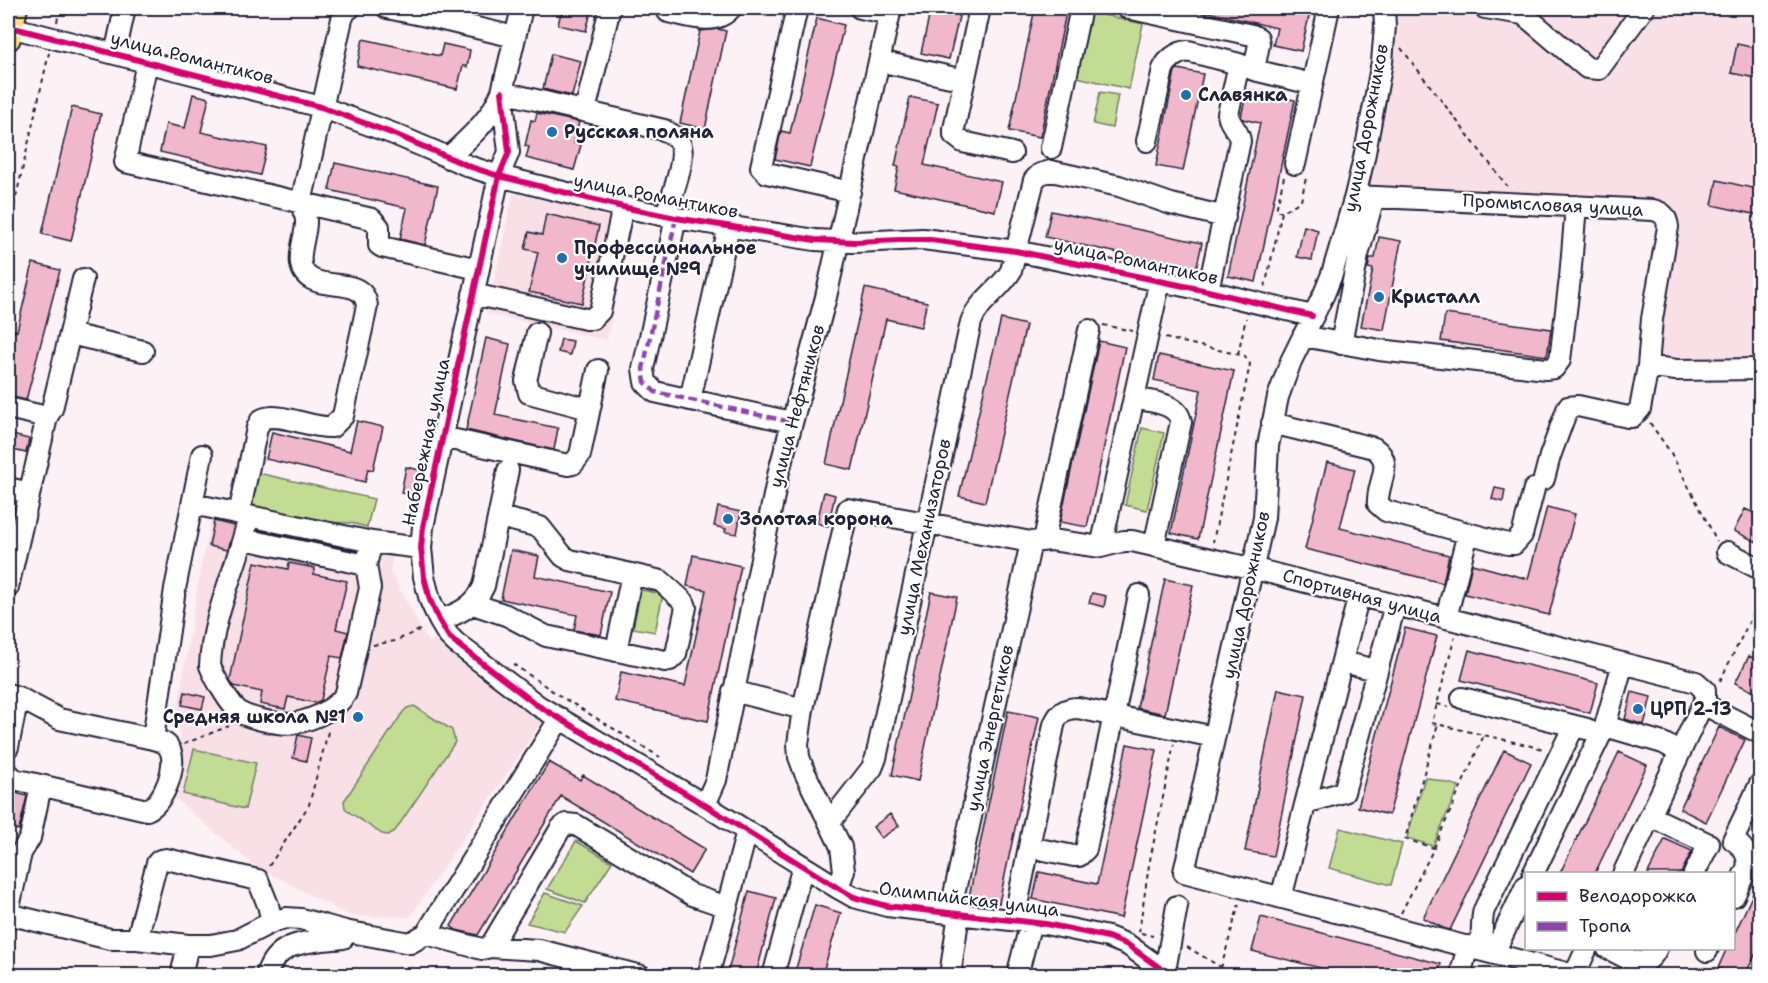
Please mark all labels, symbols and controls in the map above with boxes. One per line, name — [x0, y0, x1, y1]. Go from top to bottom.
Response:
street label: улица Романтиков — [108, 26, 276, 90]
street label: улица Дорожников — [1338, 42, 1394, 214]
place label: Славянка — [1198, 83, 1288, 107]
marker: Славянка — [1179, 88, 1193, 102]
place label: Русская поляна — [564, 120, 714, 144]
marker: Русская поляна — [545, 125, 559, 139]
street label: улица Романтиков — [572, 168, 740, 224]
street label: Промысловая улица — [1462, 188, 1644, 222]
street label: улица Романтиков — [1052, 232, 1220, 290]
place label: Профессиональное училище №9 — [574, 236, 757, 281]
marker: Профессиональное училище №9 — [555, 251, 569, 265]
place label: Кристалл — [1391, 285, 1480, 309]
marker: Кристалл — [1372, 290, 1386, 304]
street label: улица Нефтяников — [764, 322, 830, 490]
street label: Набережная улица — [397, 356, 455, 528]
street label: улица Механизаторов — [891, 437, 957, 637]
place label: Золотая корона — [740, 507, 894, 531]
street label: улица Дорожников — [1217, 509, 1275, 681]
marker: Золотая корона — [721, 512, 735, 526]
street label: Спортивная улица — [1280, 563, 1444, 629]
street label: улица Энергетиков — [961, 643, 1019, 813]
place label: ЦРП 2-13 — [1650, 697, 1732, 721]
marker: ЦРП 2-13 — [1631, 702, 1645, 716]
place label: Средняя школа №1 — [163, 705, 346, 729]
marker: Средняя школа №1 — [351, 710, 365, 724]
legend — [1525, 872, 1735, 950]
street label: Олимпийская улица — [877, 876, 1061, 922]
text: Велодорожка — [1579, 884, 1697, 908]
text: Тропа — [1579, 914, 1631, 938]

